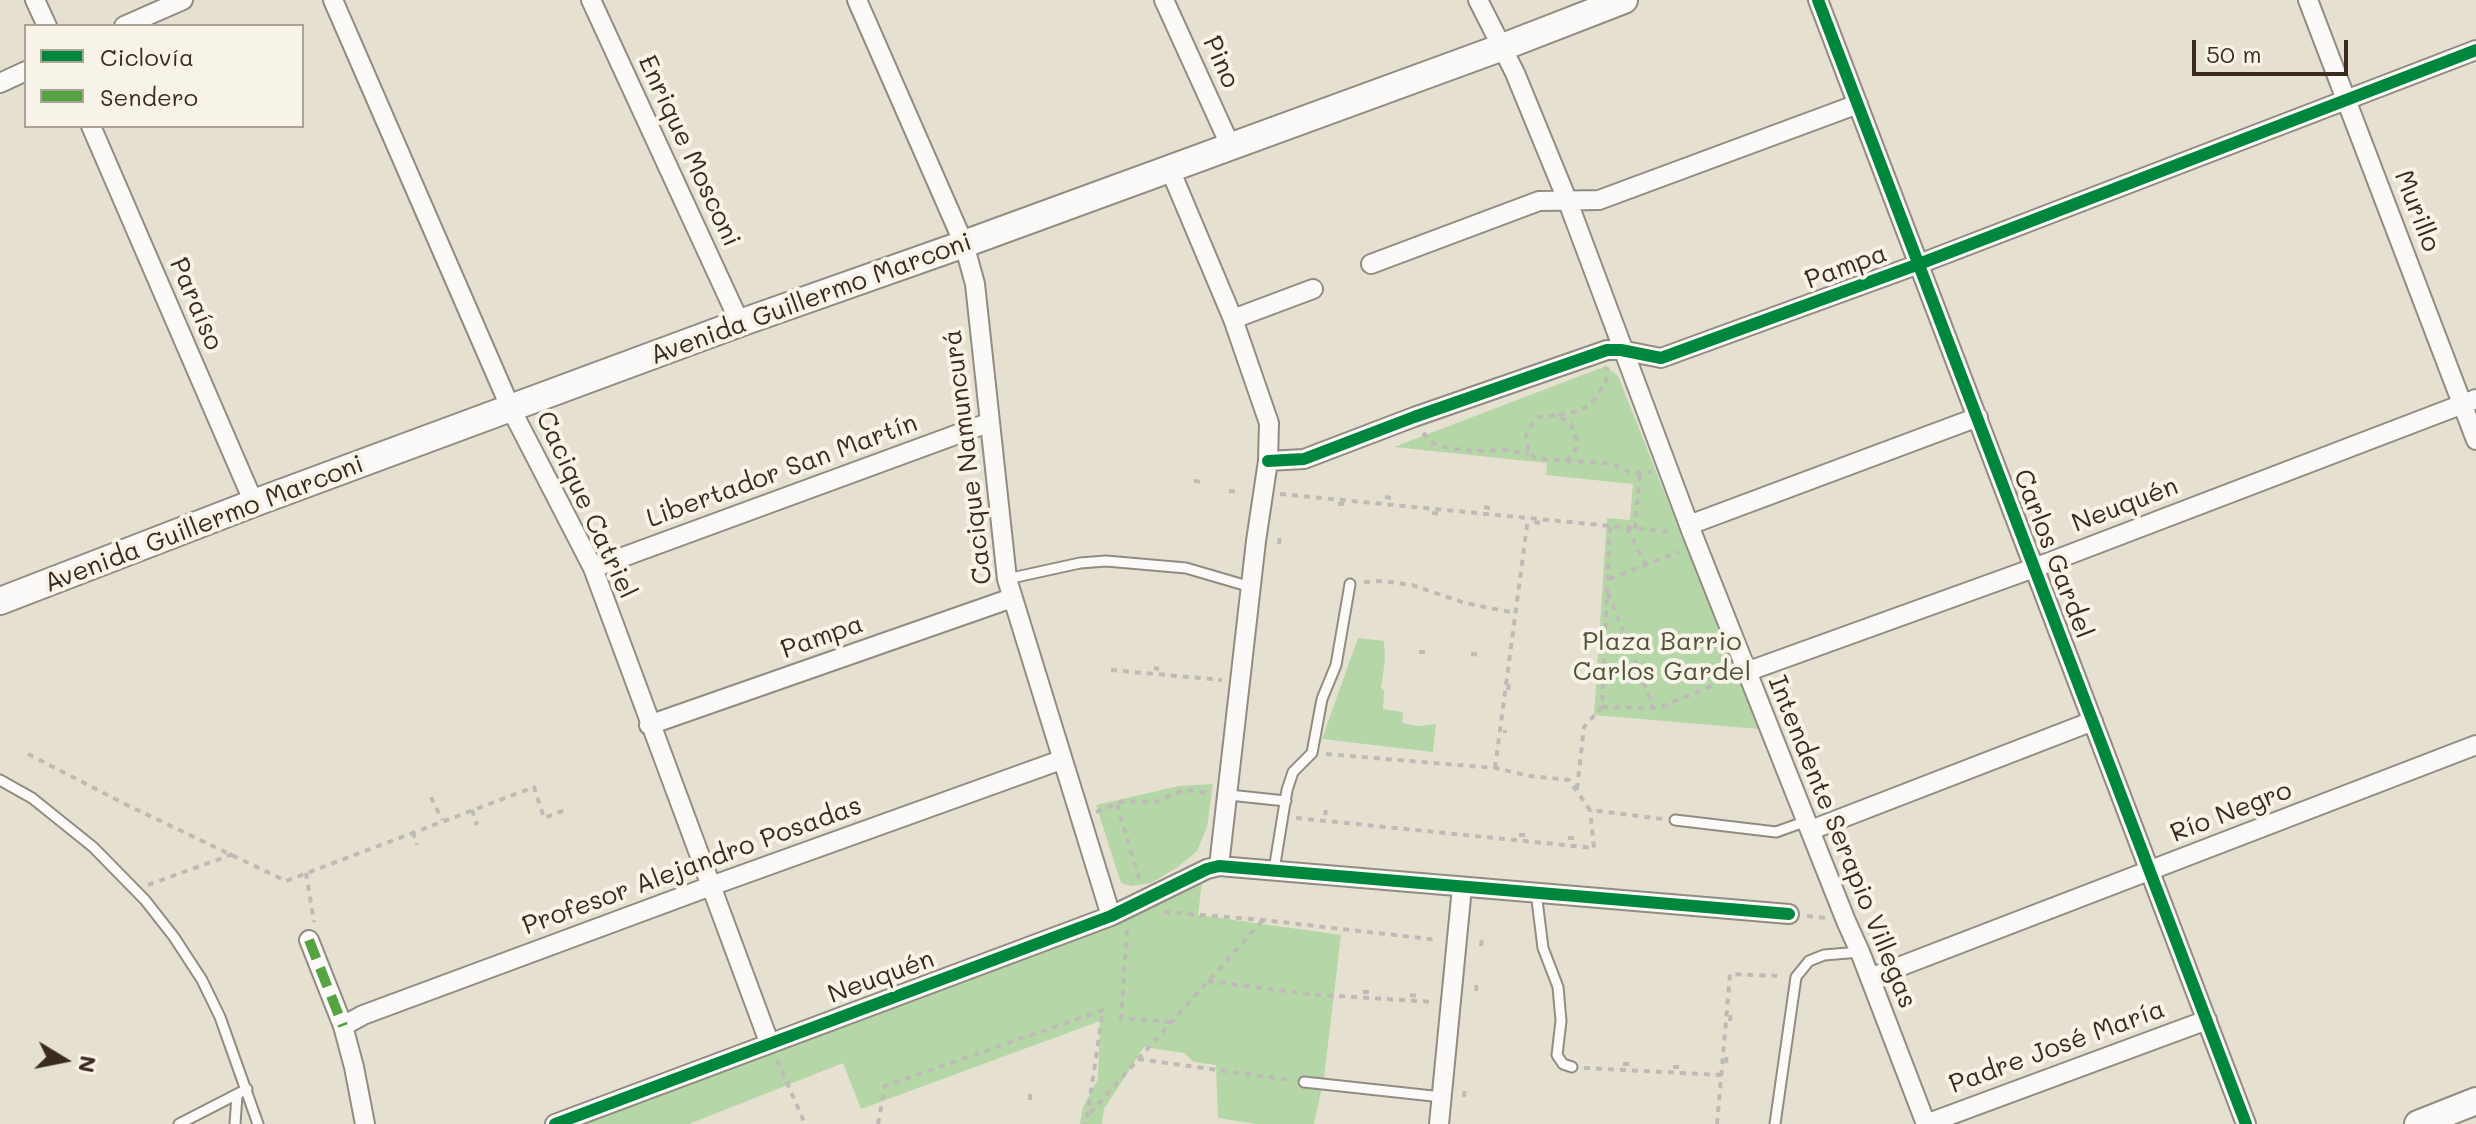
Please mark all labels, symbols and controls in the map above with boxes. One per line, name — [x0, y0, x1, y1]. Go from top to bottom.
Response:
legend — [24, 24, 304, 128]
scale bar — [2196, 24, 2352, 74]
street label: Pino — [1196, 31, 1246, 93]
text: 50 m — [2206, 38, 2262, 69]
text: Ciclovía — [100, 41, 194, 72]
street label: Enrique Mosconi — [631, 50, 747, 252]
text: Sendero — [100, 81, 198, 112]
street label: Murillo — [2387, 166, 2447, 256]
street label: Avenida Guillermo Marconi — [646, 226, 976, 372]
street label: Pampa — [1801, 238, 1891, 296]
street label: Paraíso — [163, 253, 229, 355]
street label: Cacique Namuncurá — [937, 328, 999, 586]
street label: Cacique Catriel — [529, 406, 643, 604]
street label: Libertador San Martín — [642, 407, 922, 535]
street label: Avenida Guillermo Marconi — [40, 449, 368, 599]
street label: Carlos Gardel — [2006, 465, 2100, 643]
street label: Neuquén — [2068, 471, 2182, 539]
street label: Pampa — [777, 608, 867, 666]
park label: Plaza Barrio Carlos Gardel — [1573, 626, 1751, 688]
street label: Intendente Serapio Villegas — [1761, 671, 1923, 1013]
street label: Río Negro — [2166, 775, 2296, 849]
street label: Profesor Alejandro Posadas — [518, 790, 866, 942]
street label: Neuquén — [824, 943, 938, 1011]
street label: Padre José María — [1945, 994, 2169, 1100]
north arrow — [24, 1020, 104, 1100]
text: N — [72, 1054, 104, 1075]

